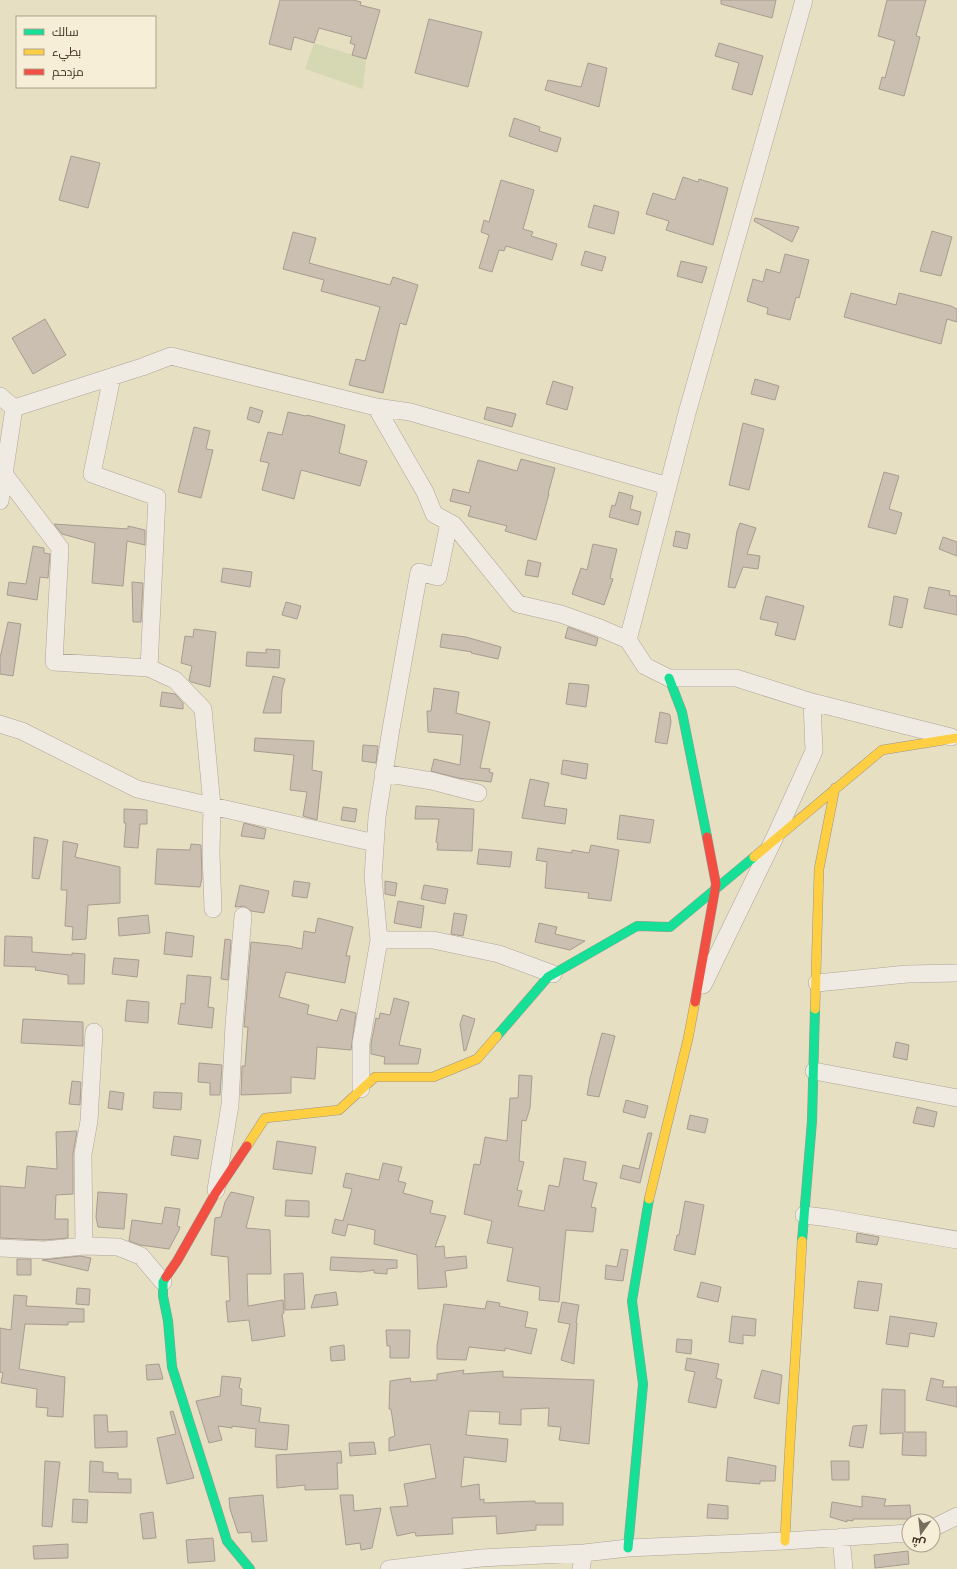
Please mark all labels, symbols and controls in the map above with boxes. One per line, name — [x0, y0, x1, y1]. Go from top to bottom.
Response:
legend — [16, 16, 156, 88]
text: سالك — [52, 25, 79, 39]
text: بطيء — [52, 45, 81, 62]
text: مزدحم — [52, 65, 84, 80]
north arrow — [901, 1513, 941, 1553]
text: ش — [910, 1534, 927, 1550]

